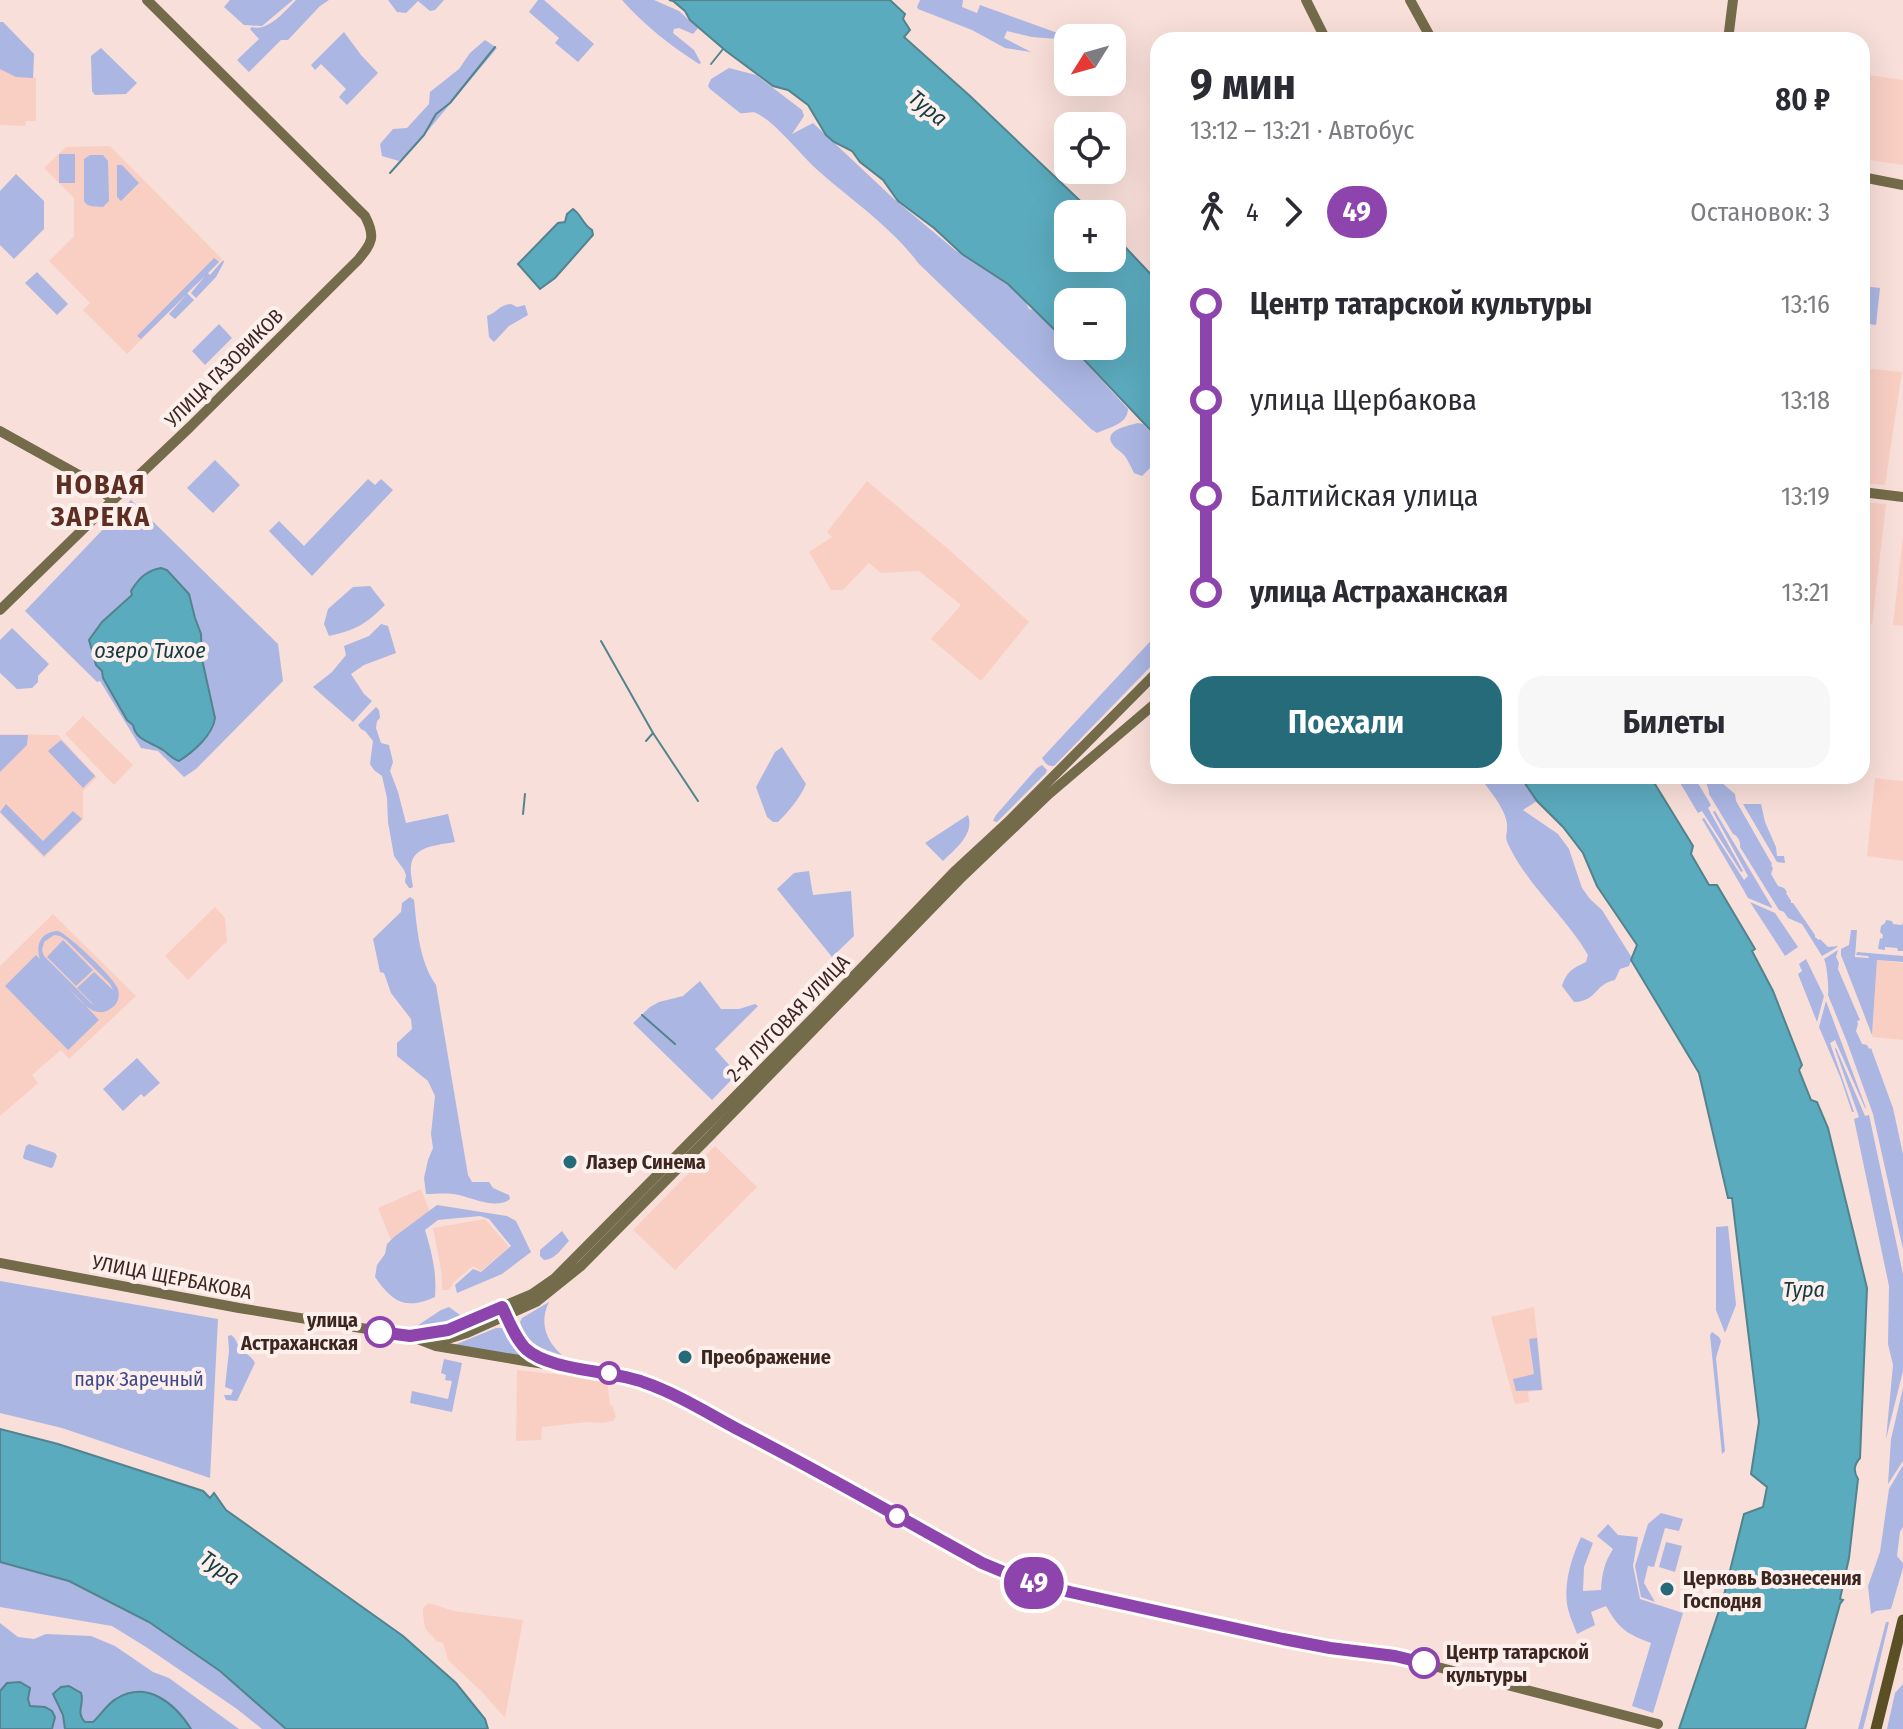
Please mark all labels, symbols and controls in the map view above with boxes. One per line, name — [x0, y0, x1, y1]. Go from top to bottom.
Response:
north arrow — [1054, 24, 1126, 96]
map controls — [1054, 24, 1126, 360]
text: 9 мин — [1190, 58, 1296, 111]
text: 80 ₽ — [1775, 82, 1830, 118]
water label: Тура — [903, 84, 953, 132]
button: locate — [1054, 112, 1126, 184]
text: 13:12 – 13:21 · Автобус — [1190, 115, 1414, 146]
icon: walk — [1190, 190, 1234, 234]
icon: forward — [1271, 190, 1315, 234]
text: 49 — [1343, 195, 1371, 228]
text: 4 — [1246, 197, 1259, 228]
text: Остановок: 3 — [1690, 197, 1830, 228]
button: + — [1054, 200, 1126, 272]
text: Центр татарской культуры — [1250, 286, 1592, 322]
button: − — [1054, 288, 1126, 360]
text: 13:16 — [1781, 289, 1830, 320]
street label: УЛИЦА ГАЗОВИКОВ — [159, 304, 288, 433]
text: улица Щербакова — [1250, 382, 1477, 418]
text: 13:18 — [1781, 385, 1830, 416]
district label: НОВАЯ ЗАРЕКА — [50, 468, 151, 533]
text: Балтийская улица — [1250, 478, 1479, 514]
text: 13:19 — [1781, 481, 1830, 512]
text: улица Астраханская — [1250, 574, 1508, 610]
text: 13:21 — [1782, 577, 1830, 608]
water label: озеро Тихое — [94, 637, 206, 664]
button: Поехали — [1190, 676, 1502, 768]
button: Билеты — [1518, 676, 1830, 768]
street label: 2-Я ЛУГОВАЯ УЛИЦА — [722, 949, 855, 1086]
place label: Лазер Синема — [586, 1150, 706, 1174]
marker: Лазер Синема — [561, 1153, 579, 1171]
street label: УЛИЦА ЩЕРБАКОВА — [89, 1250, 254, 1304]
water label: Тура — [1783, 1276, 1825, 1303]
place label: улица Астраханская — [240, 1308, 358, 1355]
marker: улица Астраханская — [365, 1317, 395, 1347]
place label: Преображение — [701, 1345, 831, 1369]
marker: Преображение — [676, 1348, 694, 1366]
unlabelled marker — [598, 1362, 620, 1384]
park label: парк Заречный — [74, 1367, 204, 1391]
unlabelled marker — [886, 1505, 908, 1527]
water label: Тура — [195, 1545, 245, 1591]
line badge: 49 — [998, 1557, 1070, 1609]
text: 49 — [1020, 1566, 1048, 1599]
place label: Церковь Вознесения Господня — [1683, 1566, 1862, 1613]
marker: Церковь Вознесения Господня — [1658, 1580, 1676, 1598]
place label: Центр татарской культуры — [1446, 1640, 1589, 1687]
marker: Центр татарской культуры — [1409, 1648, 1439, 1678]

